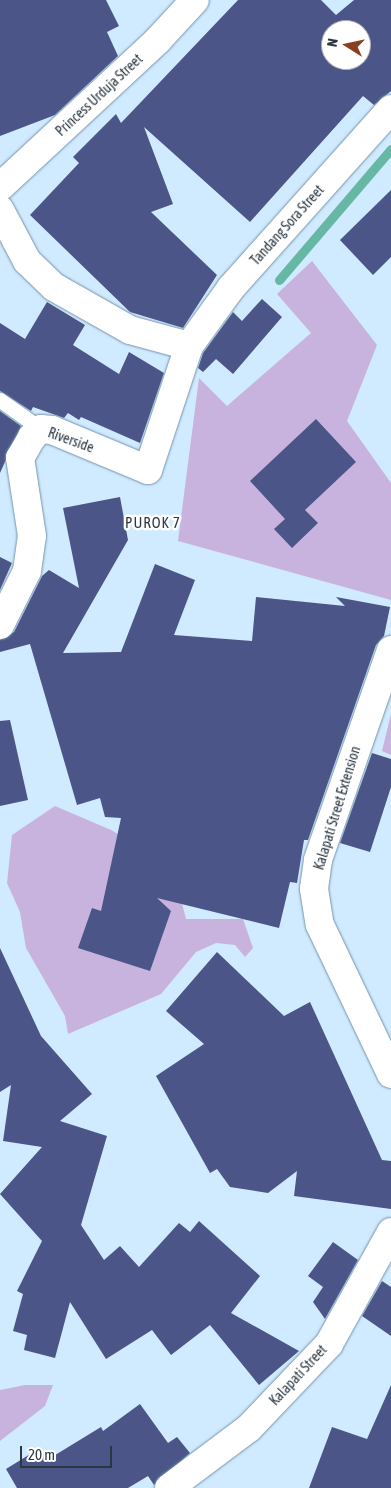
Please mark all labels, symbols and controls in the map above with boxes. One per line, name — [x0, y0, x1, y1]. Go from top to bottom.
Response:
north arrow — [321, 20, 371, 70]
text: N — [324, 37, 341, 48]
street label: Princess Urduja Street — [52, 50, 146, 140]
street label: Tandang Sora Street — [247, 182, 327, 268]
street label: Riverside — [46, 424, 96, 456]
district label: PUROK 7 — [124, 514, 182, 532]
street label: Kalapati Street Extension — [310, 744, 364, 872]
street label: Kalapati Street — [266, 1341, 330, 1409]
scale bar — [22, 1436, 115, 1468]
text: 20 m — [28, 1446, 55, 1463]

